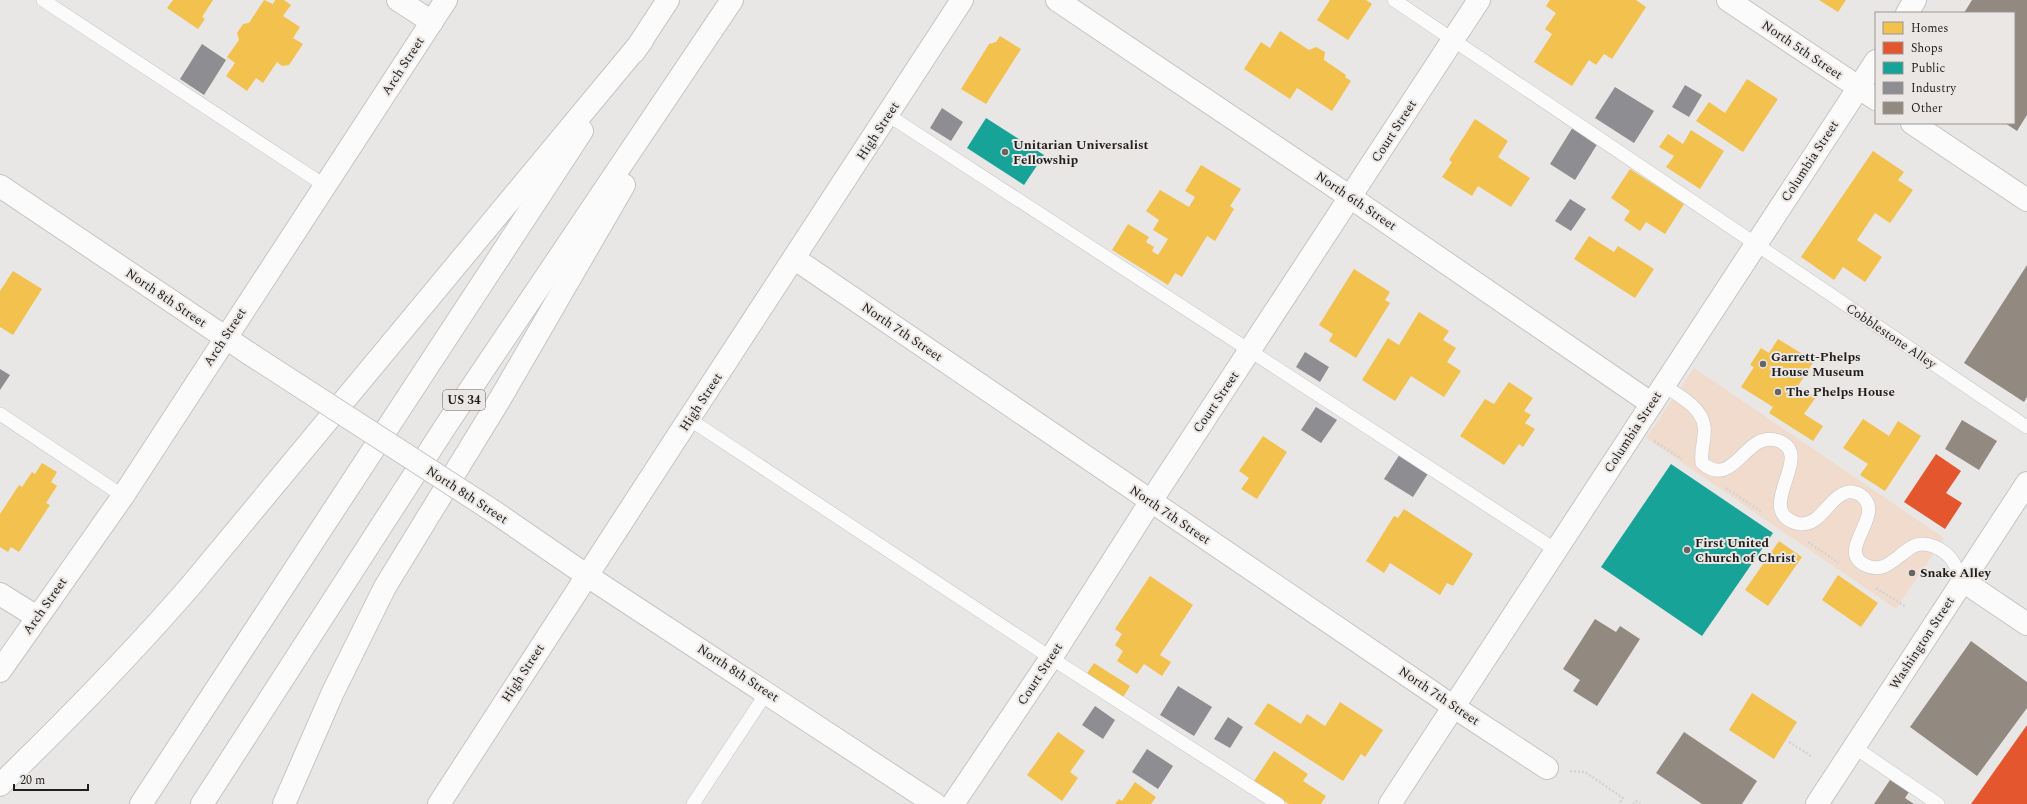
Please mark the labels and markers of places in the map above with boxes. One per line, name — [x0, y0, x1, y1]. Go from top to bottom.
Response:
place label: Unitarian Universalist Fellowship — [1013, 135, 1149, 170]
marker: Unitarian Universalist Fellowship — [1000, 147, 1010, 157]
place label: Garrett-Phelps House Museum — [1771, 347, 1864, 382]
marker: Garrett-Phelps House Museum — [1758, 359, 1768, 369]
place label: The Phelps House — [1786, 382, 1895, 402]
marker: The Phelps House — [1773, 387, 1783, 397]
place label: First United Church of Christ — [1695, 533, 1796, 568]
marker: First United Church of Christ — [1682, 545, 1692, 555]
place label: Snake Alley — [1920, 563, 1991, 583]
marker: Snake Alley — [1907, 568, 1917, 578]

